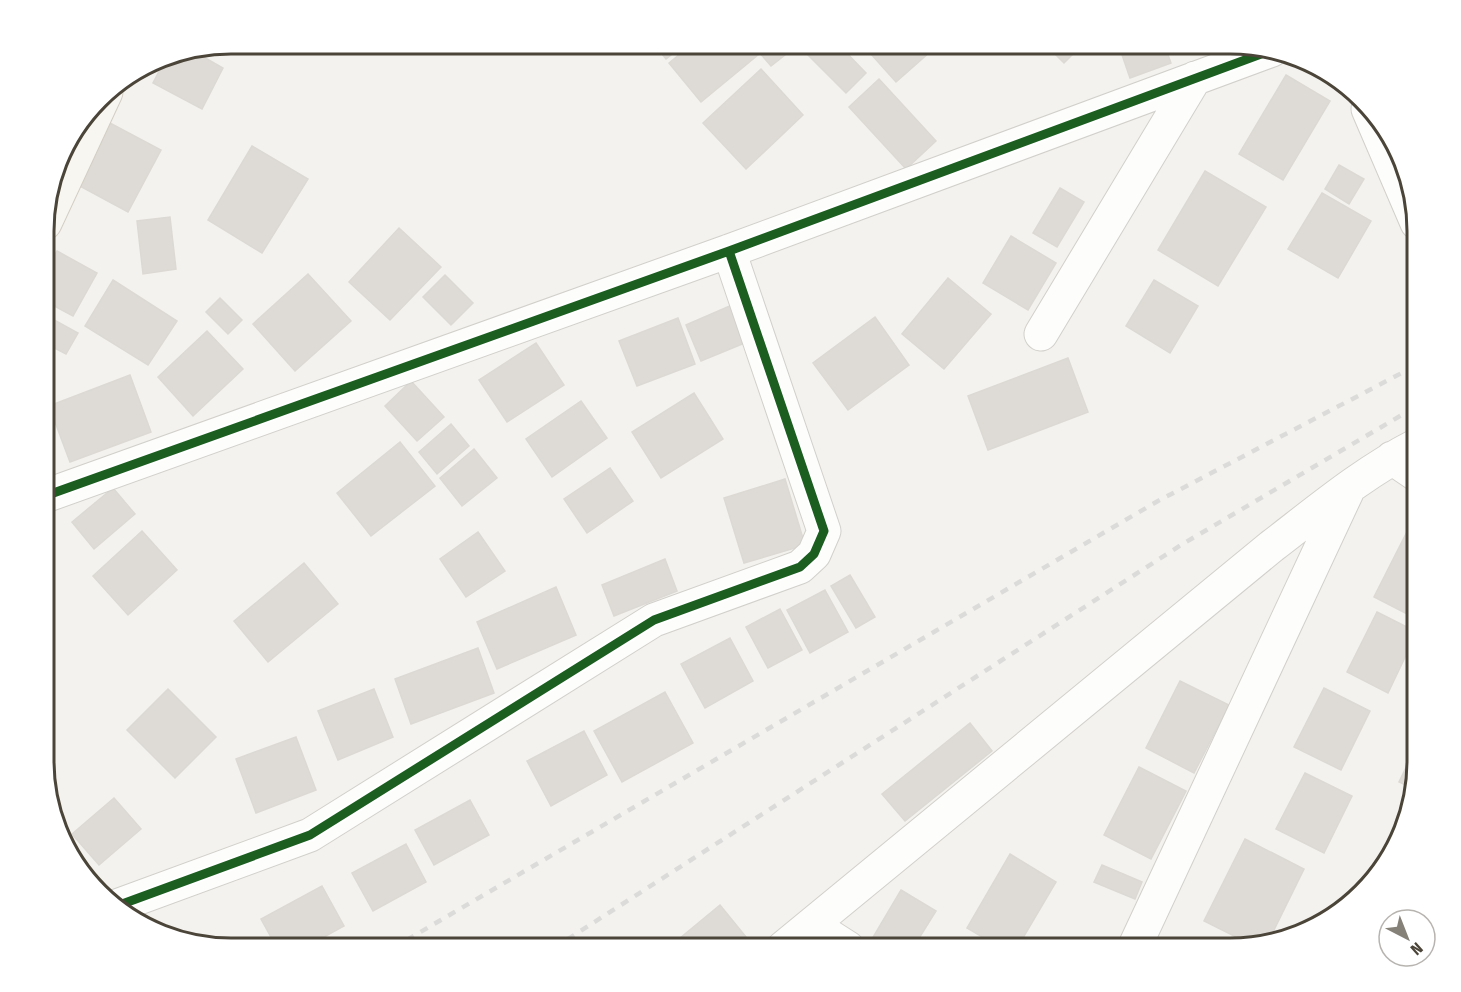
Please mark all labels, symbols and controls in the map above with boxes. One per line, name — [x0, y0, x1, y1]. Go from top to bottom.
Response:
north arrow — [1377, 908, 1437, 968]
text: N — [1407, 939, 1427, 959]

